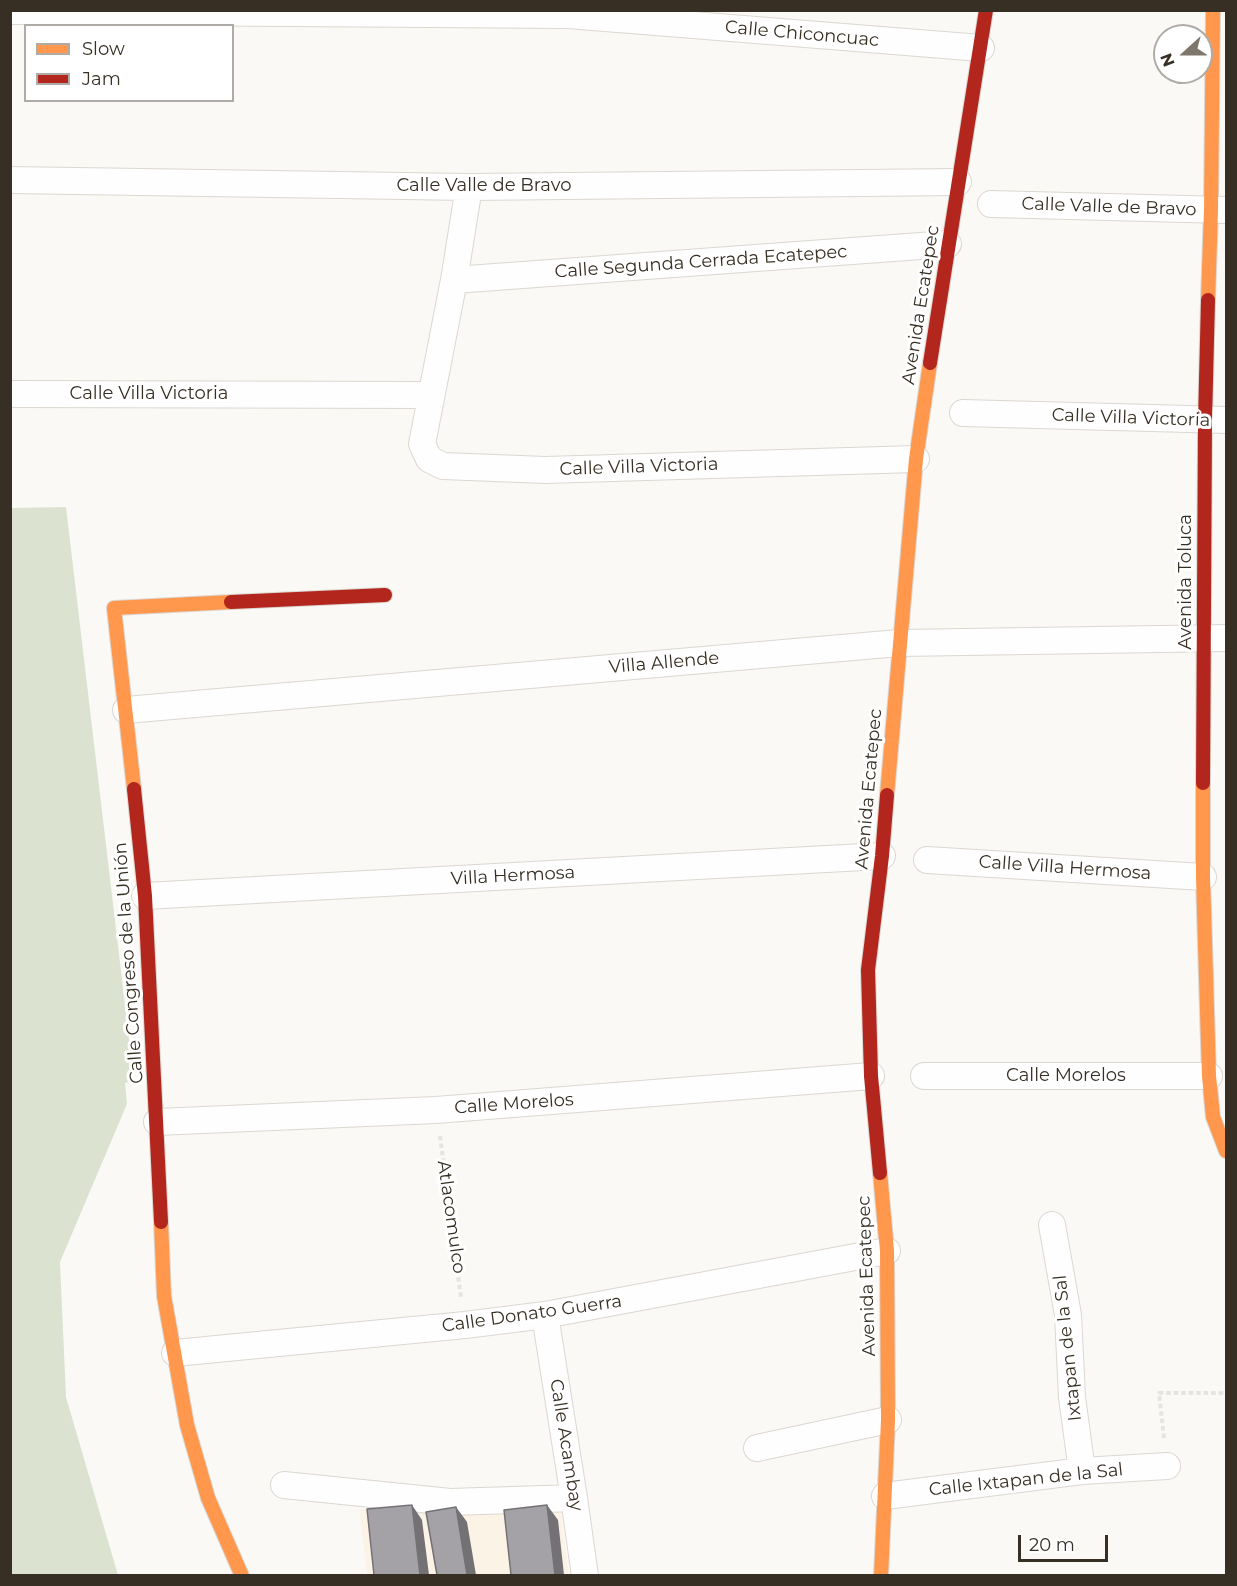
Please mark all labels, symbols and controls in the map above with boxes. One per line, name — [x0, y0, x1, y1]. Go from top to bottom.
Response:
street label: Calle Chiconcuac — [724, 16, 880, 52]
legend — [24, 24, 234, 102]
north arrow — [1153, 24, 1213, 84]
text: Slow — [82, 38, 125, 60]
text: N — [1156, 50, 1179, 69]
text: Jam — [82, 68, 121, 90]
street label: Calle Valle de Bravo — [396, 175, 572, 197]
street label: Calle Valle de Bravo — [1021, 193, 1197, 221]
street label: Avenida Ecatepec — [898, 224, 944, 386]
street label: Calle Segunda Cerrada Ecatepec — [554, 241, 848, 283]
street label: Calle Villa Victoria — [70, 383, 228, 405]
street label: Calle Villa Victoria — [1051, 404, 1211, 432]
street label: Calle Villa Victoria — [559, 453, 719, 481]
street label: Avenida Toluca — [1175, 514, 1197, 650]
street label: Villa Allende — [608, 647, 720, 679]
street label: Avenida Ecatepec — [851, 708, 887, 870]
street label: Calle Congreso de la Unión — [110, 842, 148, 1084]
street label: Calle Villa Hermosa — [978, 851, 1152, 885]
street label: Villa Hermosa — [450, 862, 576, 890]
street label: Calle Morelos — [1006, 1065, 1126, 1087]
street label: Calle Morelos — [454, 1089, 574, 1119]
street label: Atlacomulco — [432, 1159, 470, 1275]
street label: Avenida Ecatepec — [853, 1195, 881, 1357]
street label: Ixtapan de la Sal — [1050, 1274, 1086, 1422]
street label: Calle Donato Guerra — [441, 1291, 623, 1337]
street label: Calle Acambay — [545, 1377, 587, 1513]
street label: Calle Ixtapan de la Sal — [928, 1459, 1124, 1501]
scale bar — [1021, 1523, 1111, 1561]
text: 20 m — [1029, 1534, 1075, 1556]

